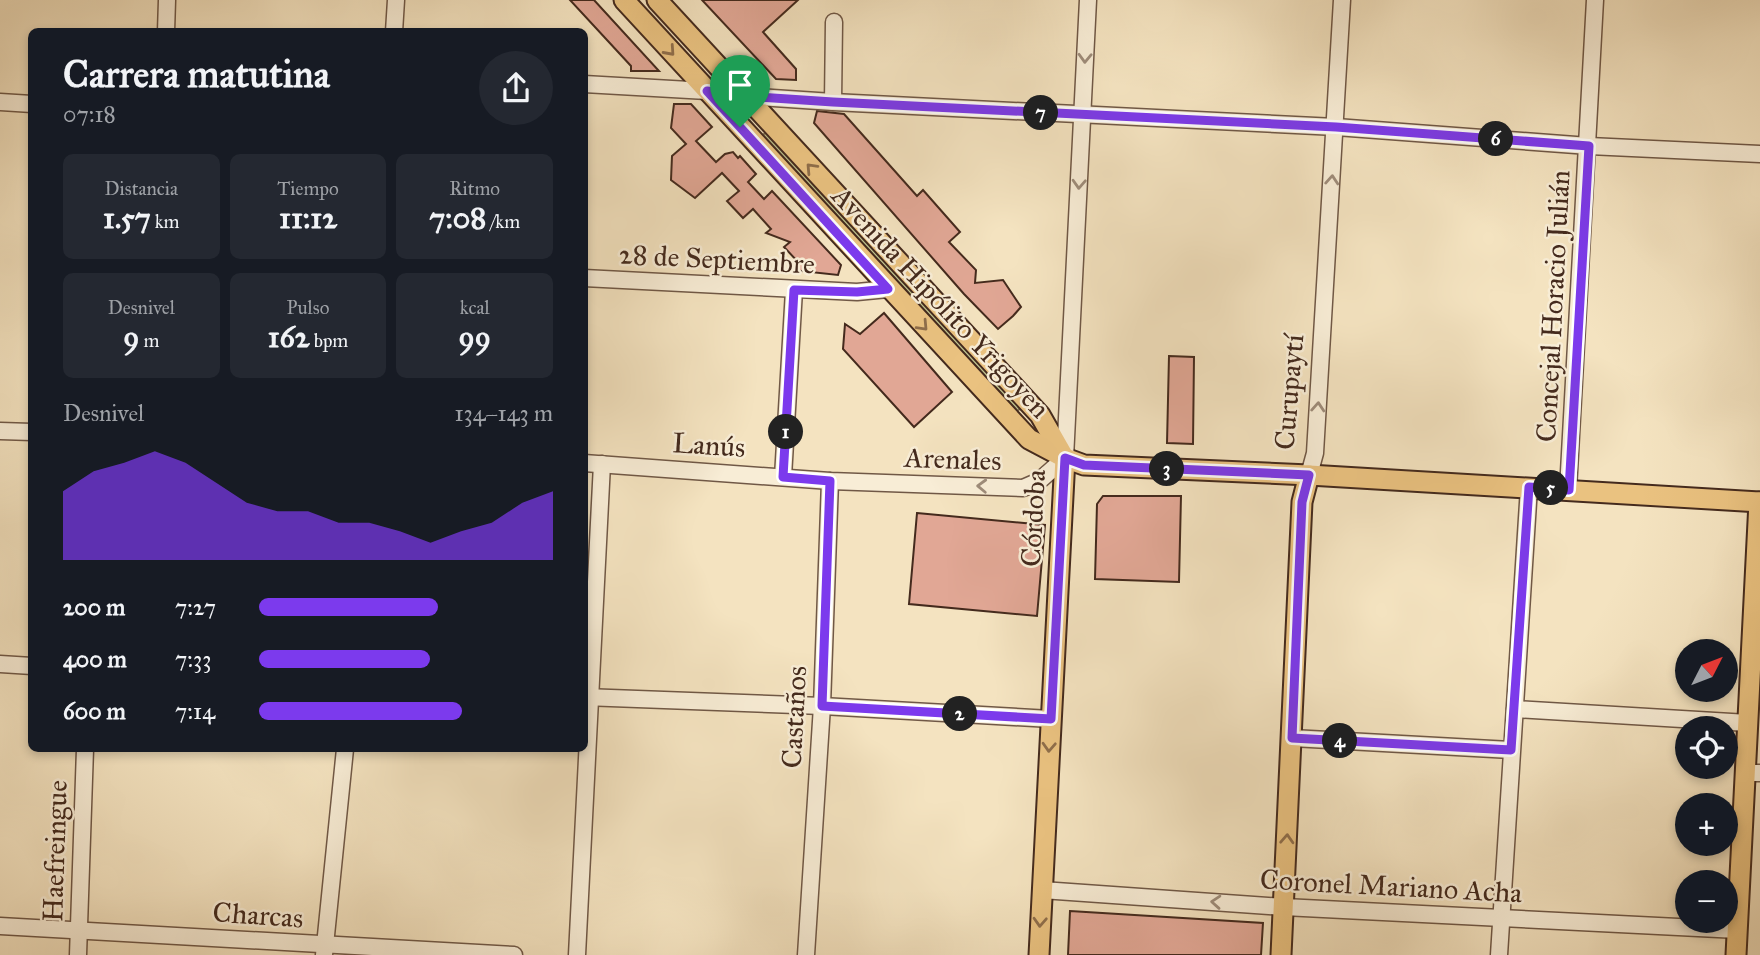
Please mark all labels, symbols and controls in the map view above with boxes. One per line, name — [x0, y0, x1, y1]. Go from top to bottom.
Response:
one-way arrow — [662, 42, 674, 55]
text: Carrera matutina — [63, 51, 330, 97]
button: share — [479, 51, 553, 125]
one-way arrow — [1078, 53, 1093, 64]
pin — [710, 55, 770, 127]
icon: arrive — [721, 66, 759, 104]
pin: 7 — [1024, 96, 1058, 130]
text: 07:18 — [63, 100, 116, 128]
text: 7 — [1035, 101, 1046, 124]
pin: 6 — [1478, 122, 1514, 156]
text: 6 — [1491, 127, 1500, 150]
one-way arrow — [807, 163, 820, 176]
street label: Concejal Horacio Julián — [1528, 169, 1578, 443]
one-way arrow — [1325, 175, 1340, 186]
text: Distancia — [105, 177, 178, 200]
text: Tiempo — [277, 177, 339, 200]
text: Ritmo — [449, 177, 500, 200]
street label: Avenida Hipólito Yrigoyen — [824, 178, 1058, 425]
one-way arrow — [1071, 179, 1086, 190]
text: 1.57 — [103, 200, 151, 236]
text: 11:12 — [279, 200, 337, 236]
text: 7:08 — [429, 200, 486, 236]
text: km — [151, 210, 180, 233]
text: /km — [486, 210, 520, 233]
street label: 28 de Septiembre — [618, 236, 816, 282]
text: Desnivel — [108, 296, 175, 319]
text: Pulso — [287, 296, 329, 319]
text: kcal — [460, 296, 490, 319]
one-way arrow — [915, 318, 928, 331]
text: 9 — [123, 319, 139, 355]
text: 162 — [268, 319, 310, 355]
text: 99 — [459, 319, 491, 355]
text: m — [139, 329, 159, 352]
text: bpm — [310, 329, 348, 352]
street label: Curupaytí — [1267, 332, 1312, 451]
text: Desnivel — [63, 399, 144, 427]
text: 134–143 m — [454, 399, 553, 427]
one-way arrow — [1310, 402, 1325, 413]
pin: 1 — [768, 414, 804, 450]
text: 1 — [782, 420, 789, 443]
street label: Lanús — [672, 425, 746, 465]
street label: Arenales — [903, 440, 1002, 478]
pin: 3 — [1150, 452, 1184, 486]
text: 3 — [1163, 457, 1170, 480]
street label: Córdoba — [1013, 468, 1053, 568]
pin: 5 — [1534, 470, 1568, 505]
text: 5 — [1546, 476, 1555, 499]
one-way arrow — [976, 479, 987, 494]
text: 200 m — [63, 593, 125, 621]
text: 7:27 — [175, 593, 216, 621]
north arrow — [1675, 639, 1738, 702]
map controls — [1675, 639, 1738, 933]
text: 400 m — [63, 645, 127, 673]
text: 7:33 — [175, 645, 211, 673]
street label: Castaños — [774, 665, 814, 769]
pin: 2 — [942, 696, 978, 732]
text: 600 m — [63, 697, 126, 725]
text: 7:14 — [175, 697, 215, 725]
text: 2 — [955, 702, 964, 725]
button: locate — [1675, 716, 1738, 779]
pin: 4 — [1322, 724, 1358, 758]
text: 4 — [1334, 729, 1345, 752]
one-way arrow — [1042, 741, 1057, 752]
street label: Haefreingue — [35, 779, 75, 923]
button: + — [1675, 793, 1738, 856]
one-way arrow — [1279, 833, 1294, 844]
street label: Coronel Mariano Acha — [1259, 862, 1523, 910]
button: − — [1675, 870, 1738, 933]
street label: Charcas — [212, 894, 304, 936]
one-way arrow — [1210, 895, 1221, 910]
one-way arrow — [1033, 917, 1048, 928]

